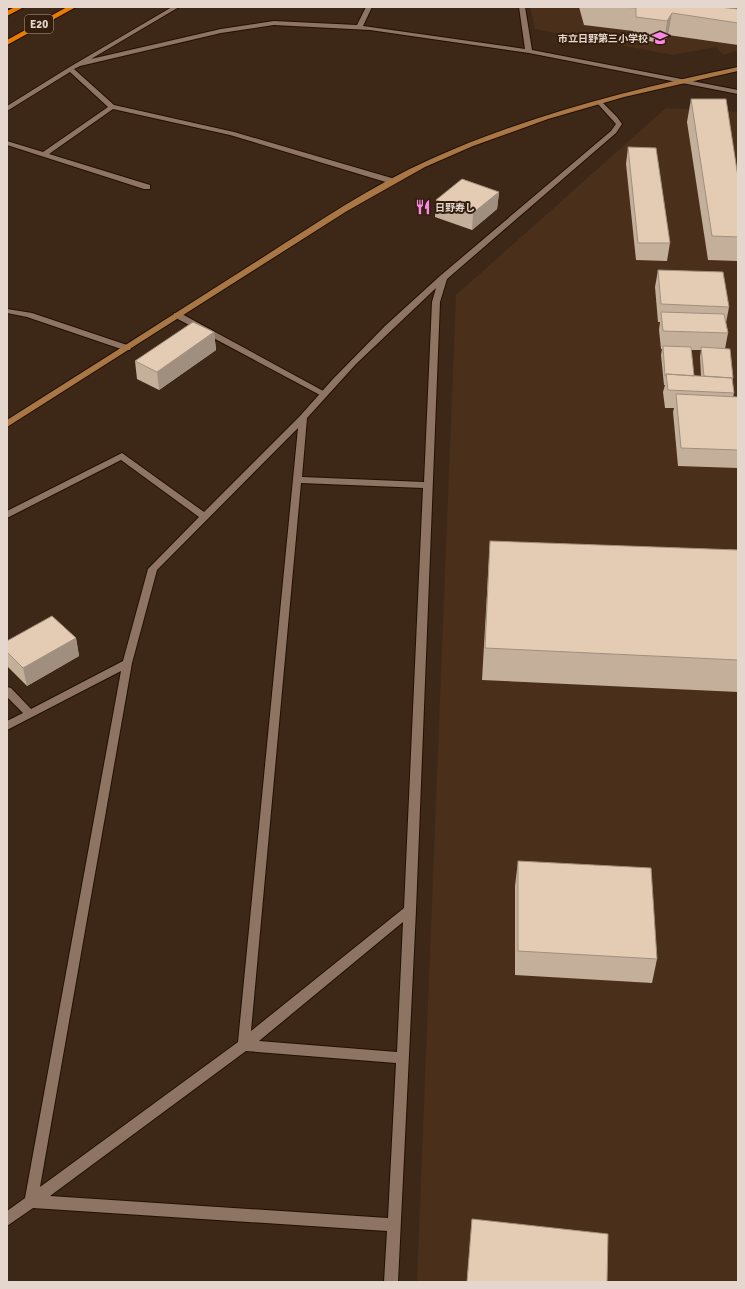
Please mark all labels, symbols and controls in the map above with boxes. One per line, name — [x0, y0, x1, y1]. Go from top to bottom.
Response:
road number: E20 — [25, 15, 53, 33]
school or university icon: 市立日野第三小学校 — [651, 29, 669, 47]
place label: 市立日野第三小学校 — [558, 33, 648, 45]
restaurant icon: 日野寿し — [414, 198, 432, 216]
place label: 日野寿し — [435, 202, 475, 214]

